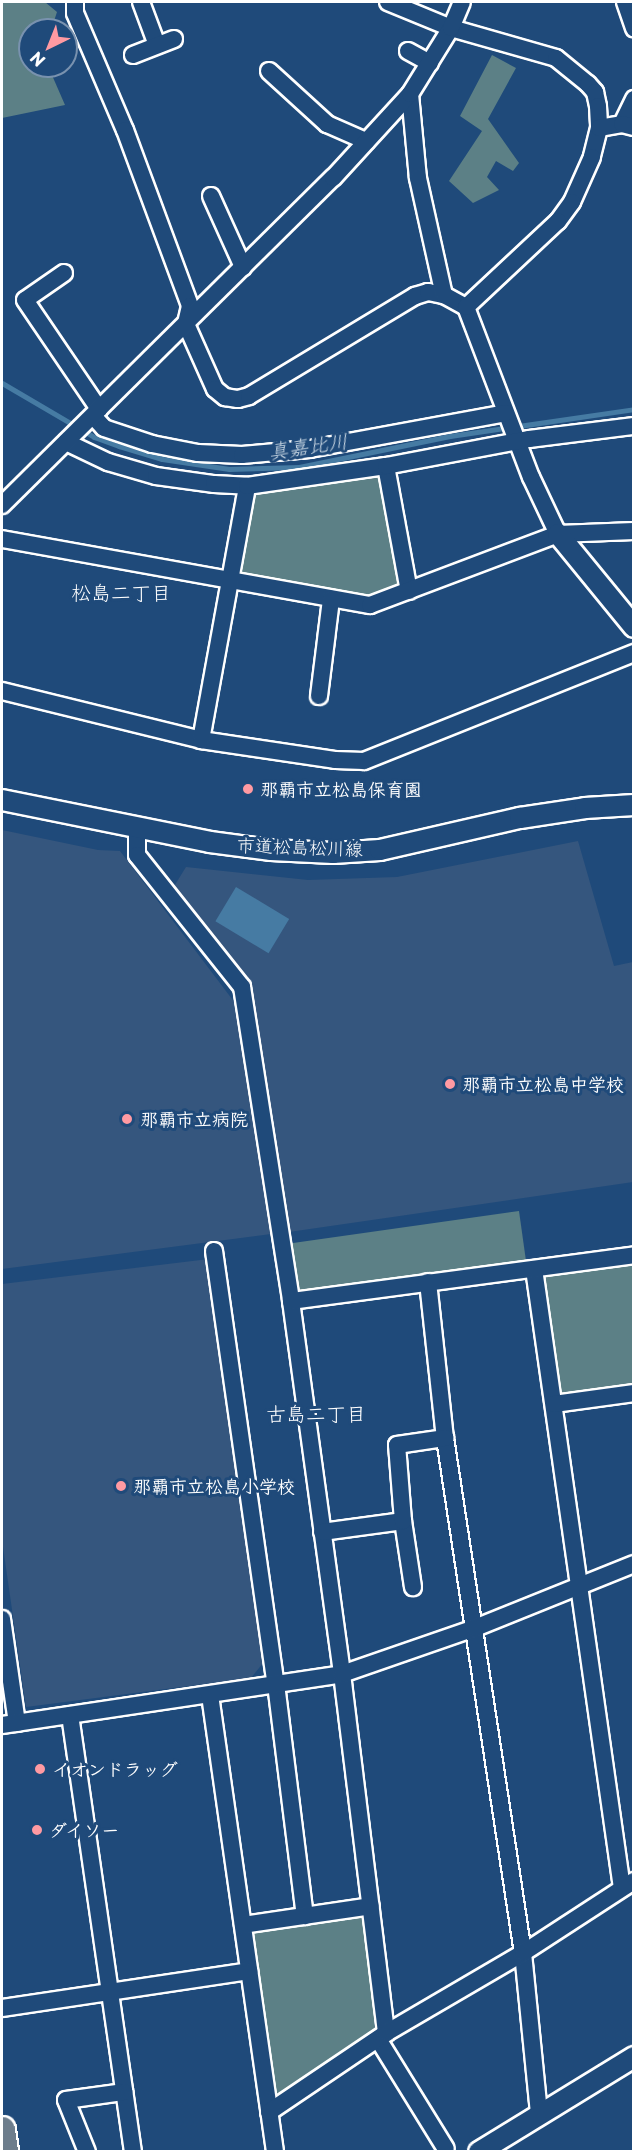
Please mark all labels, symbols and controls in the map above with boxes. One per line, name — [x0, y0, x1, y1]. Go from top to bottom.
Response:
north arrow — [18, 18, 78, 78]
text: N — [24, 47, 50, 73]
water label: 真嘉比川 — [267, 429, 349, 463]
district label: 松島二丁目 — [71, 580, 171, 604]
place label: 那覇市立松島保育園 — [260, 778, 422, 800]
marker: 那覇市立松島保育園 — [241, 782, 255, 796]
street label: 市道松島松川線 — [237, 834, 363, 860]
place label: 那覇市立松島中学校 — [462, 1073, 624, 1095]
marker: 那覇市立松島中学校 — [443, 1077, 457, 1091]
place label: 那覇市立病院 — [140, 1108, 248, 1130]
marker: 那覇市立病院 — [118, 1110, 136, 1128]
district label: 古島二丁目 — [266, 1401, 366, 1425]
place label: 那覇市立松島小学校 — [133, 1475, 295, 1497]
marker: 那覇市立松島小学校 — [114, 1479, 128, 1493]
place label: イオンドラッグ — [52, 1758, 178, 1780]
marker: イオンドラッグ — [33, 1762, 47, 1776]
place label: ダイソー — [49, 1819, 121, 1841]
marker: ダイソー — [30, 1823, 44, 1837]

